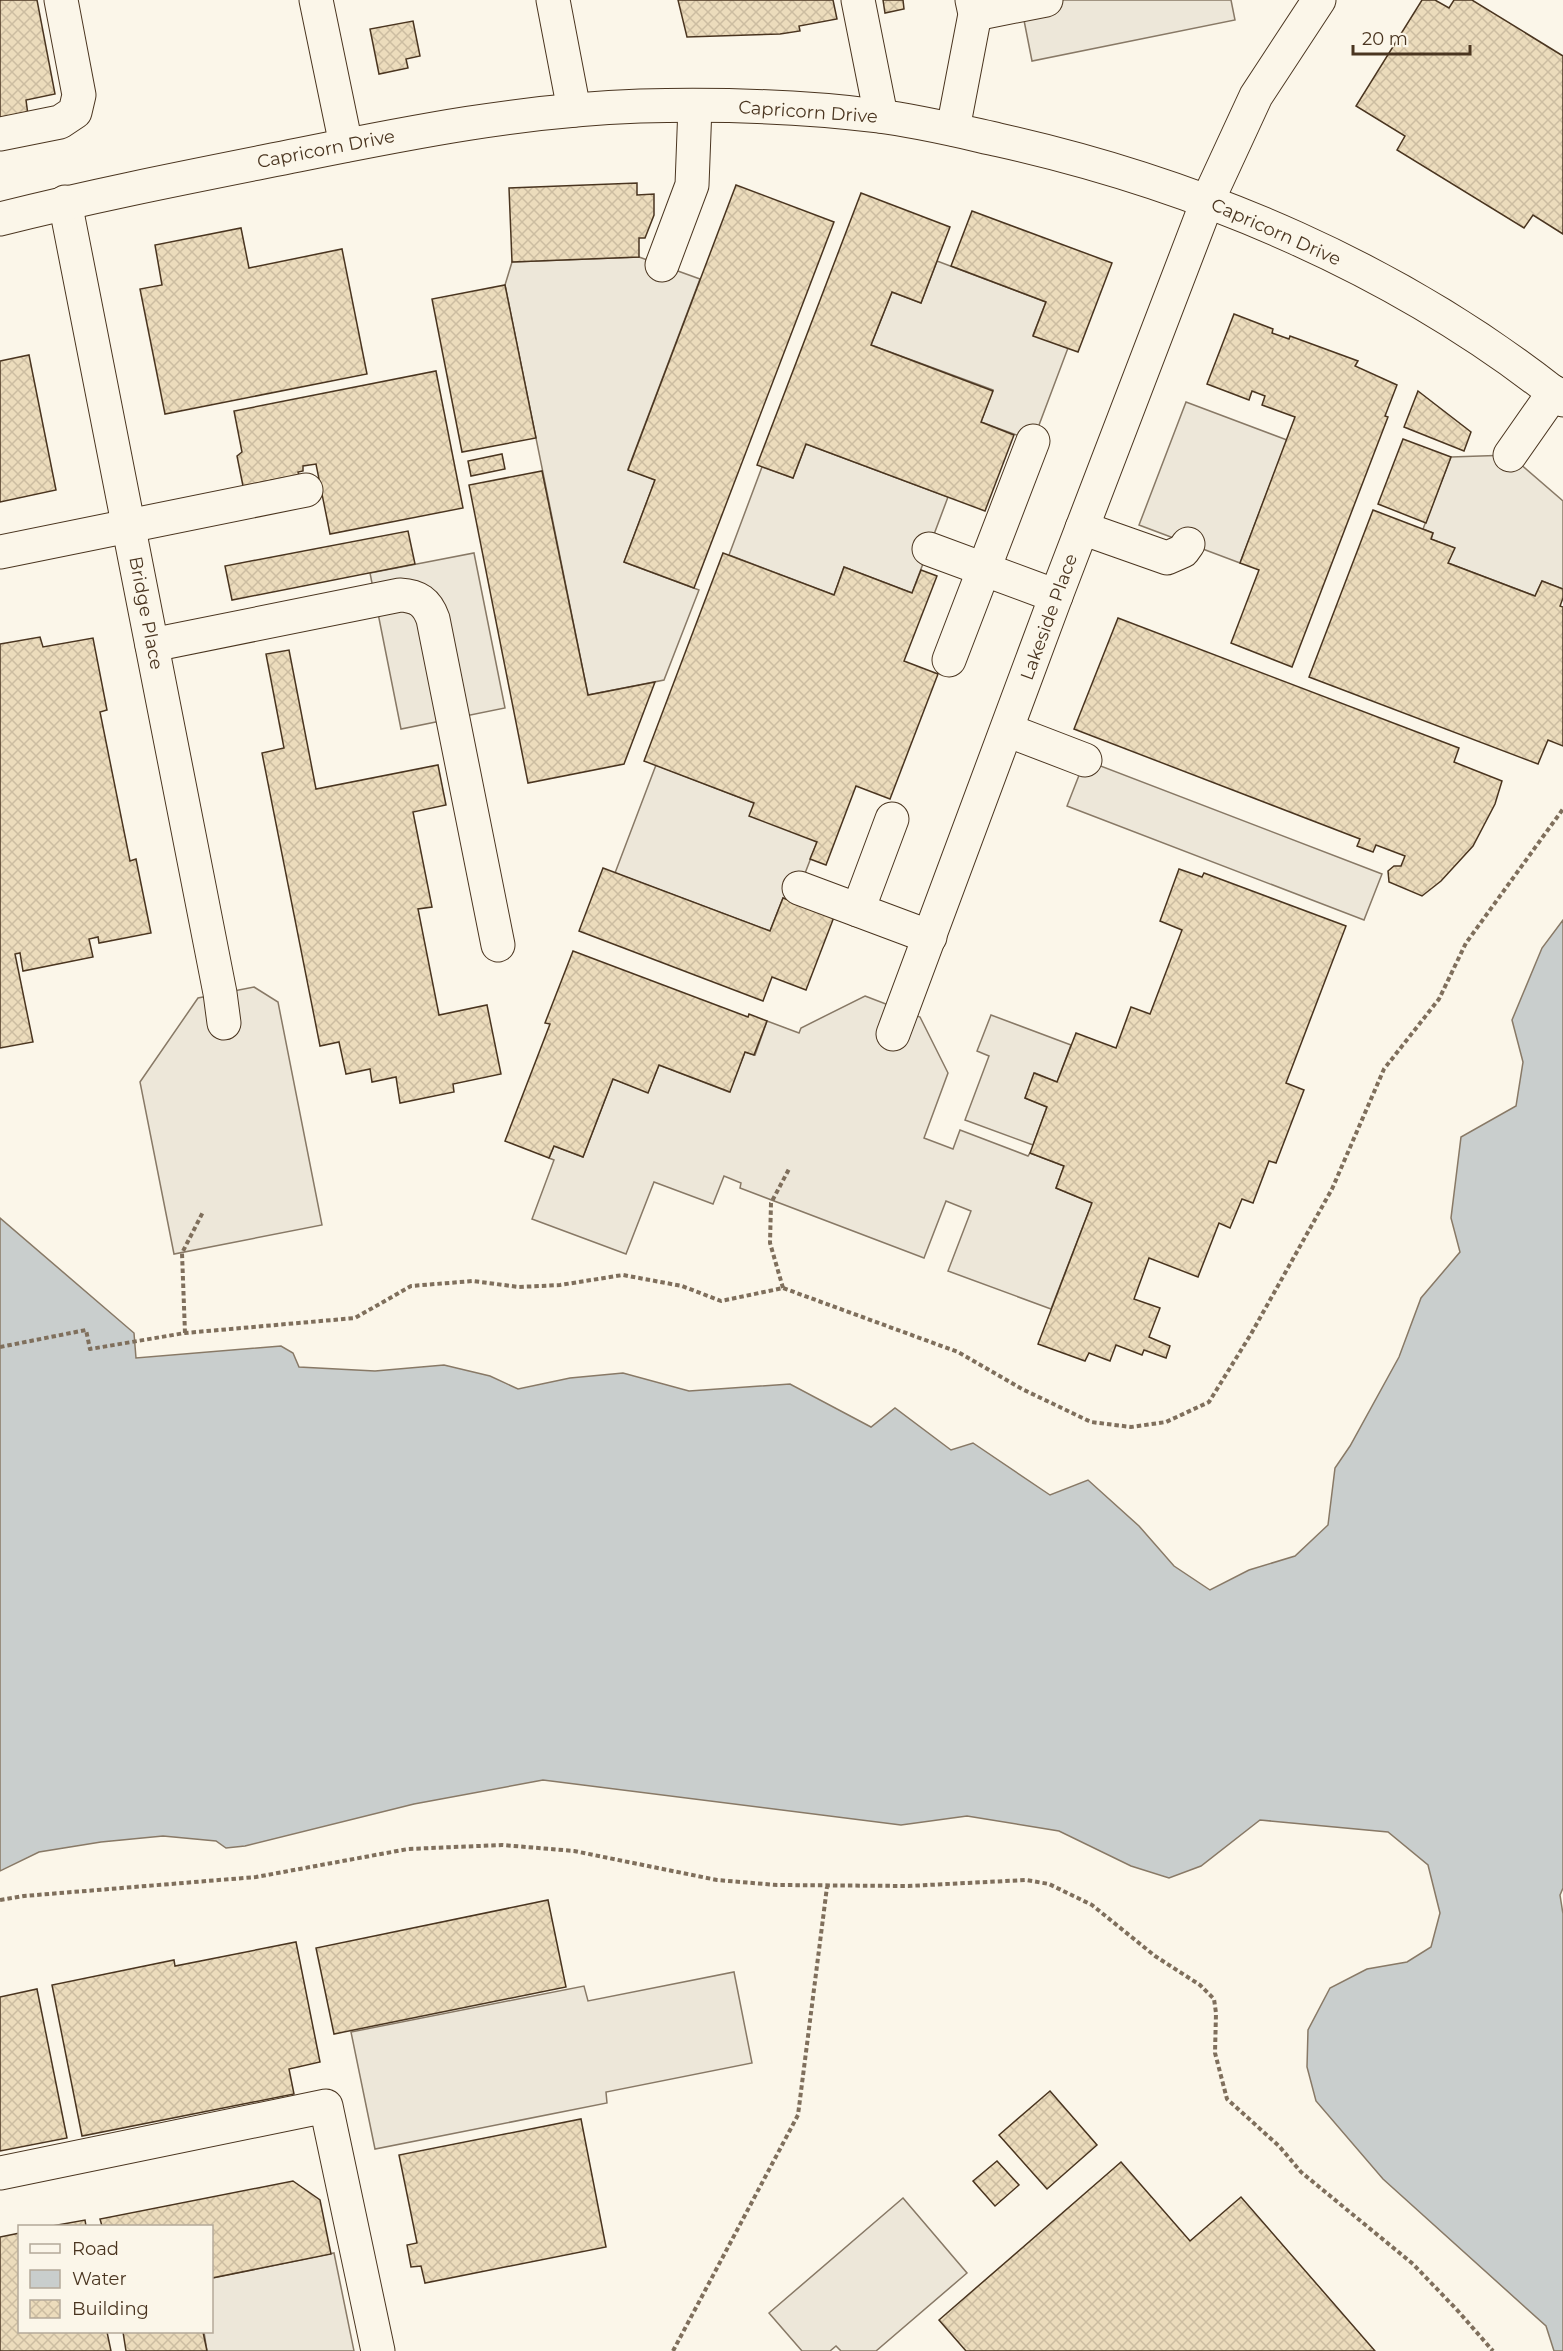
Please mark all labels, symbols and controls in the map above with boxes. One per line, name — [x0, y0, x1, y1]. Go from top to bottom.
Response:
scale bar — [1353, 18, 1470, 56]
text: 20 m — [1362, 28, 1408, 50]
street label: Capricorn Drive — [738, 96, 879, 128]
street label: Capricorn Drive — [255, 125, 397, 173]
street label: Capricorn Drive — [1208, 194, 1344, 271]
street label: Lakeside Place — [1016, 551, 1082, 683]
street label: Bridge Place — [124, 555, 168, 672]
legend — [18, 2225, 213, 2333]
text: Road — [72, 2238, 119, 2260]
text: Water — [72, 2268, 127, 2290]
text: Building — [72, 2298, 149, 2320]

